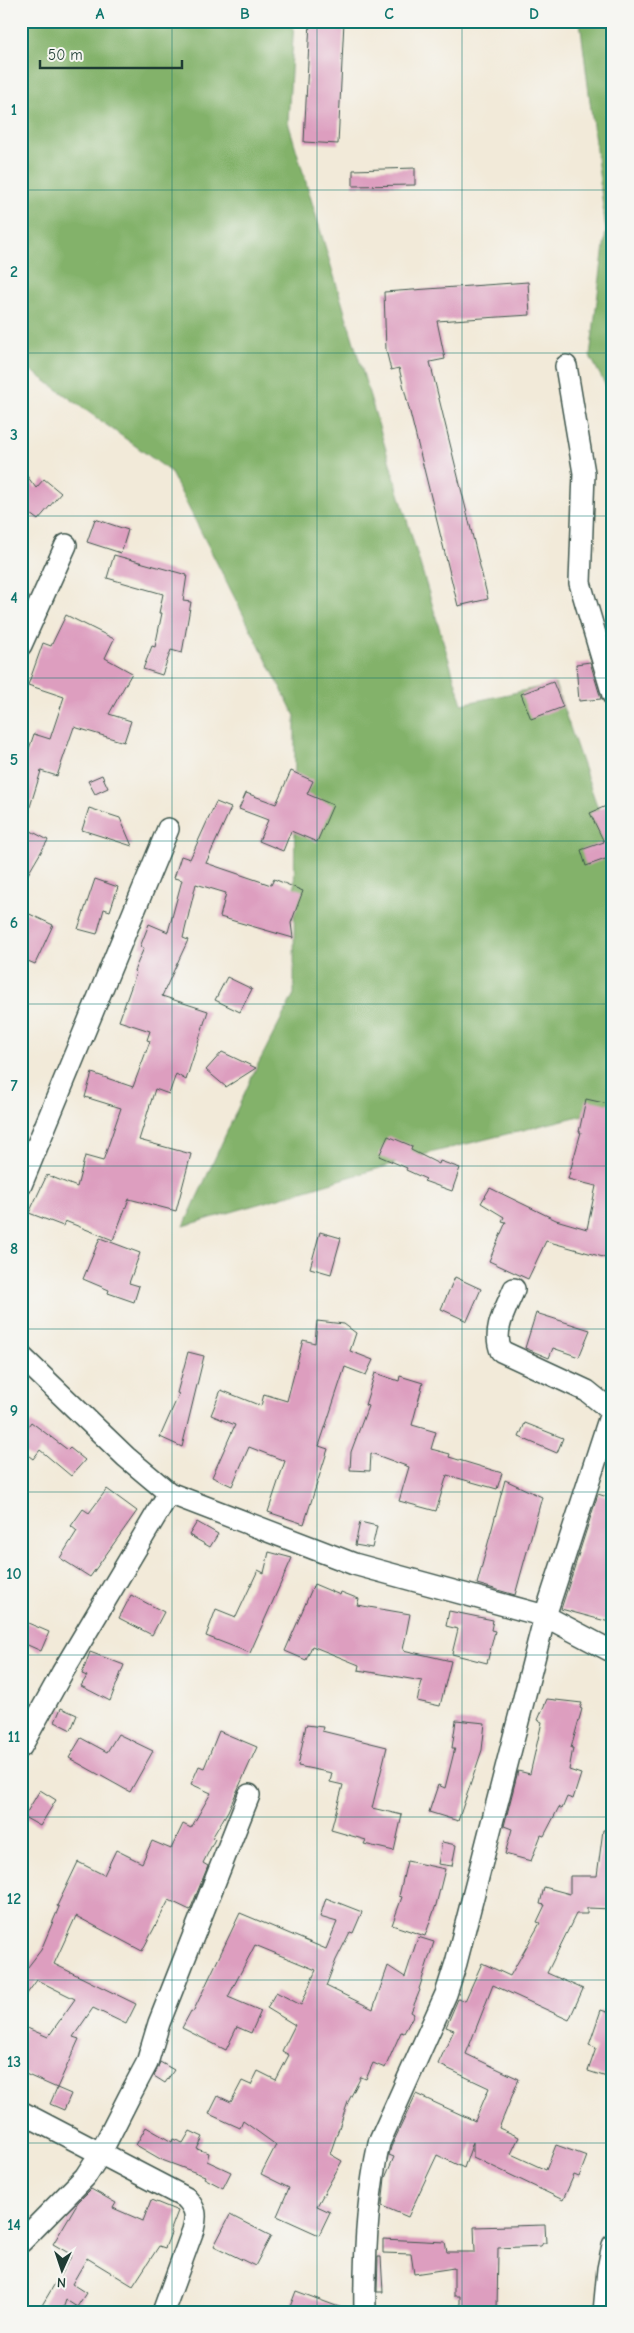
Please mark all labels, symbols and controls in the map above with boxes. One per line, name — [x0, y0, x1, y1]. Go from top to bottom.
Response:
text: A — [96, 5, 105, 23]
text: B — [240, 5, 250, 23]
text: C — [384, 5, 394, 23]
text: D — [529, 5, 539, 23]
scale bar — [40, 38, 182, 70]
text: 50 m — [48, 46, 83, 64]
text: 1 — [11, 101, 17, 119]
text: 2 — [10, 263, 18, 281]
text: 3 — [10, 426, 18, 444]
text: 4 — [10, 589, 18, 607]
text: 5 — [10, 751, 18, 769]
text: 6 — [10, 914, 18, 932]
text: 7 — [10, 1077, 18, 1095]
text: 8 — [10, 1240, 18, 1258]
text: 9 — [10, 1402, 18, 1420]
text: 10 — [6, 1565, 22, 1583]
text: 11 — [8, 1728, 20, 1746]
text: 12 — [7, 1890, 21, 1908]
text: 13 — [7, 2053, 21, 2071]
text: 14 — [7, 2216, 21, 2234]
north arrow — [38, 2246, 88, 2296]
text: N — [56, 2274, 66, 2291]

